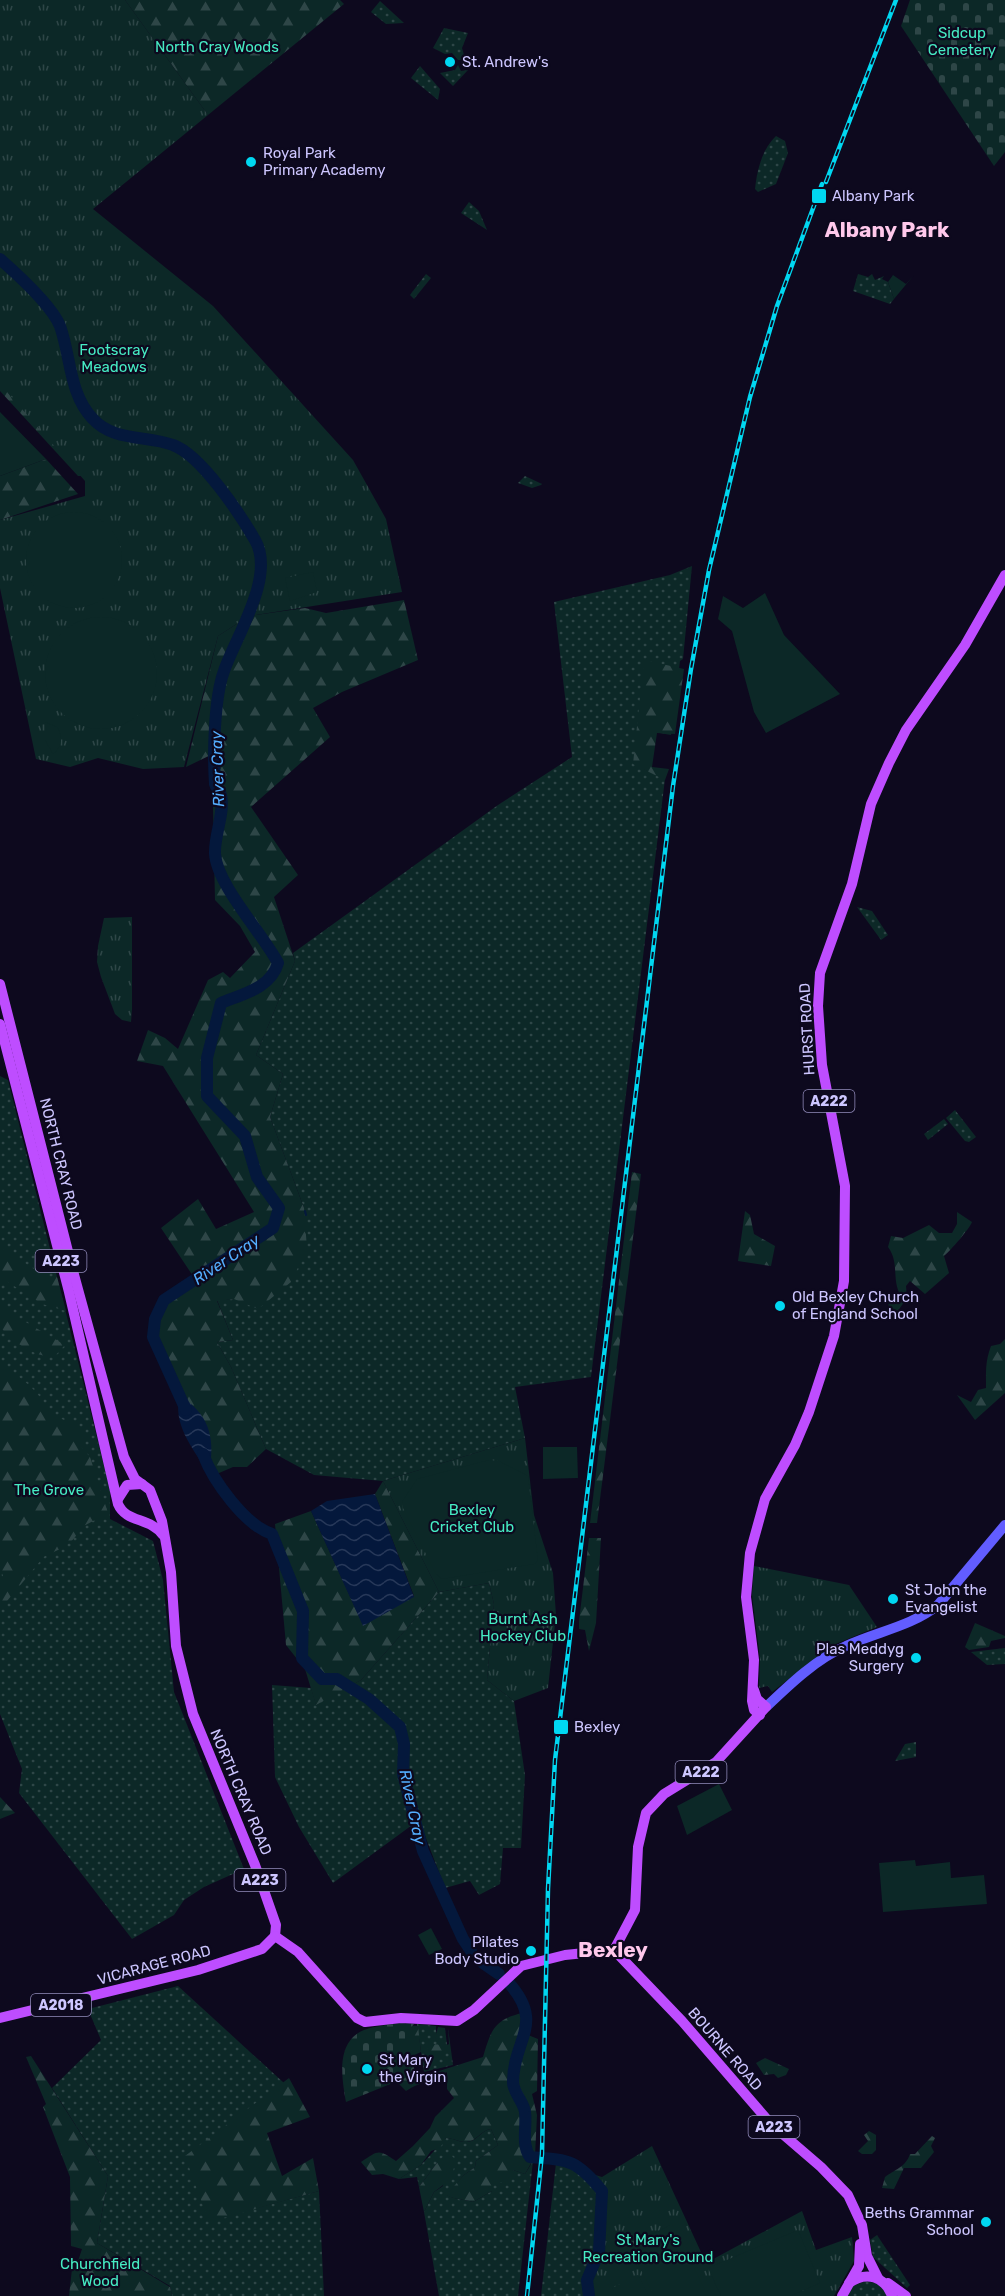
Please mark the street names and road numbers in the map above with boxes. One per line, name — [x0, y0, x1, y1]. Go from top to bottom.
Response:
street label: HURST ROAD — [796, 982, 818, 1076]
road number: A222 — [804, 1090, 854, 1112]
street label: NORTH CRAY ROAD — [36, 1096, 86, 1232]
road number: A223 — [36, 1250, 86, 1272]
street label: NORTH CRAY ROAD — [206, 1726, 276, 1858]
road number: A222 — [676, 1761, 726, 1783]
road number: A223 — [234, 1869, 286, 1891]
street label: VICARAGE ROAD — [95, 1941, 213, 1989]
road number: A2018 — [31, 1994, 91, 2016]
street label: BOURNE ROAD — [684, 2004, 766, 2094]
road number: A223 — [748, 2116, 800, 2138]

